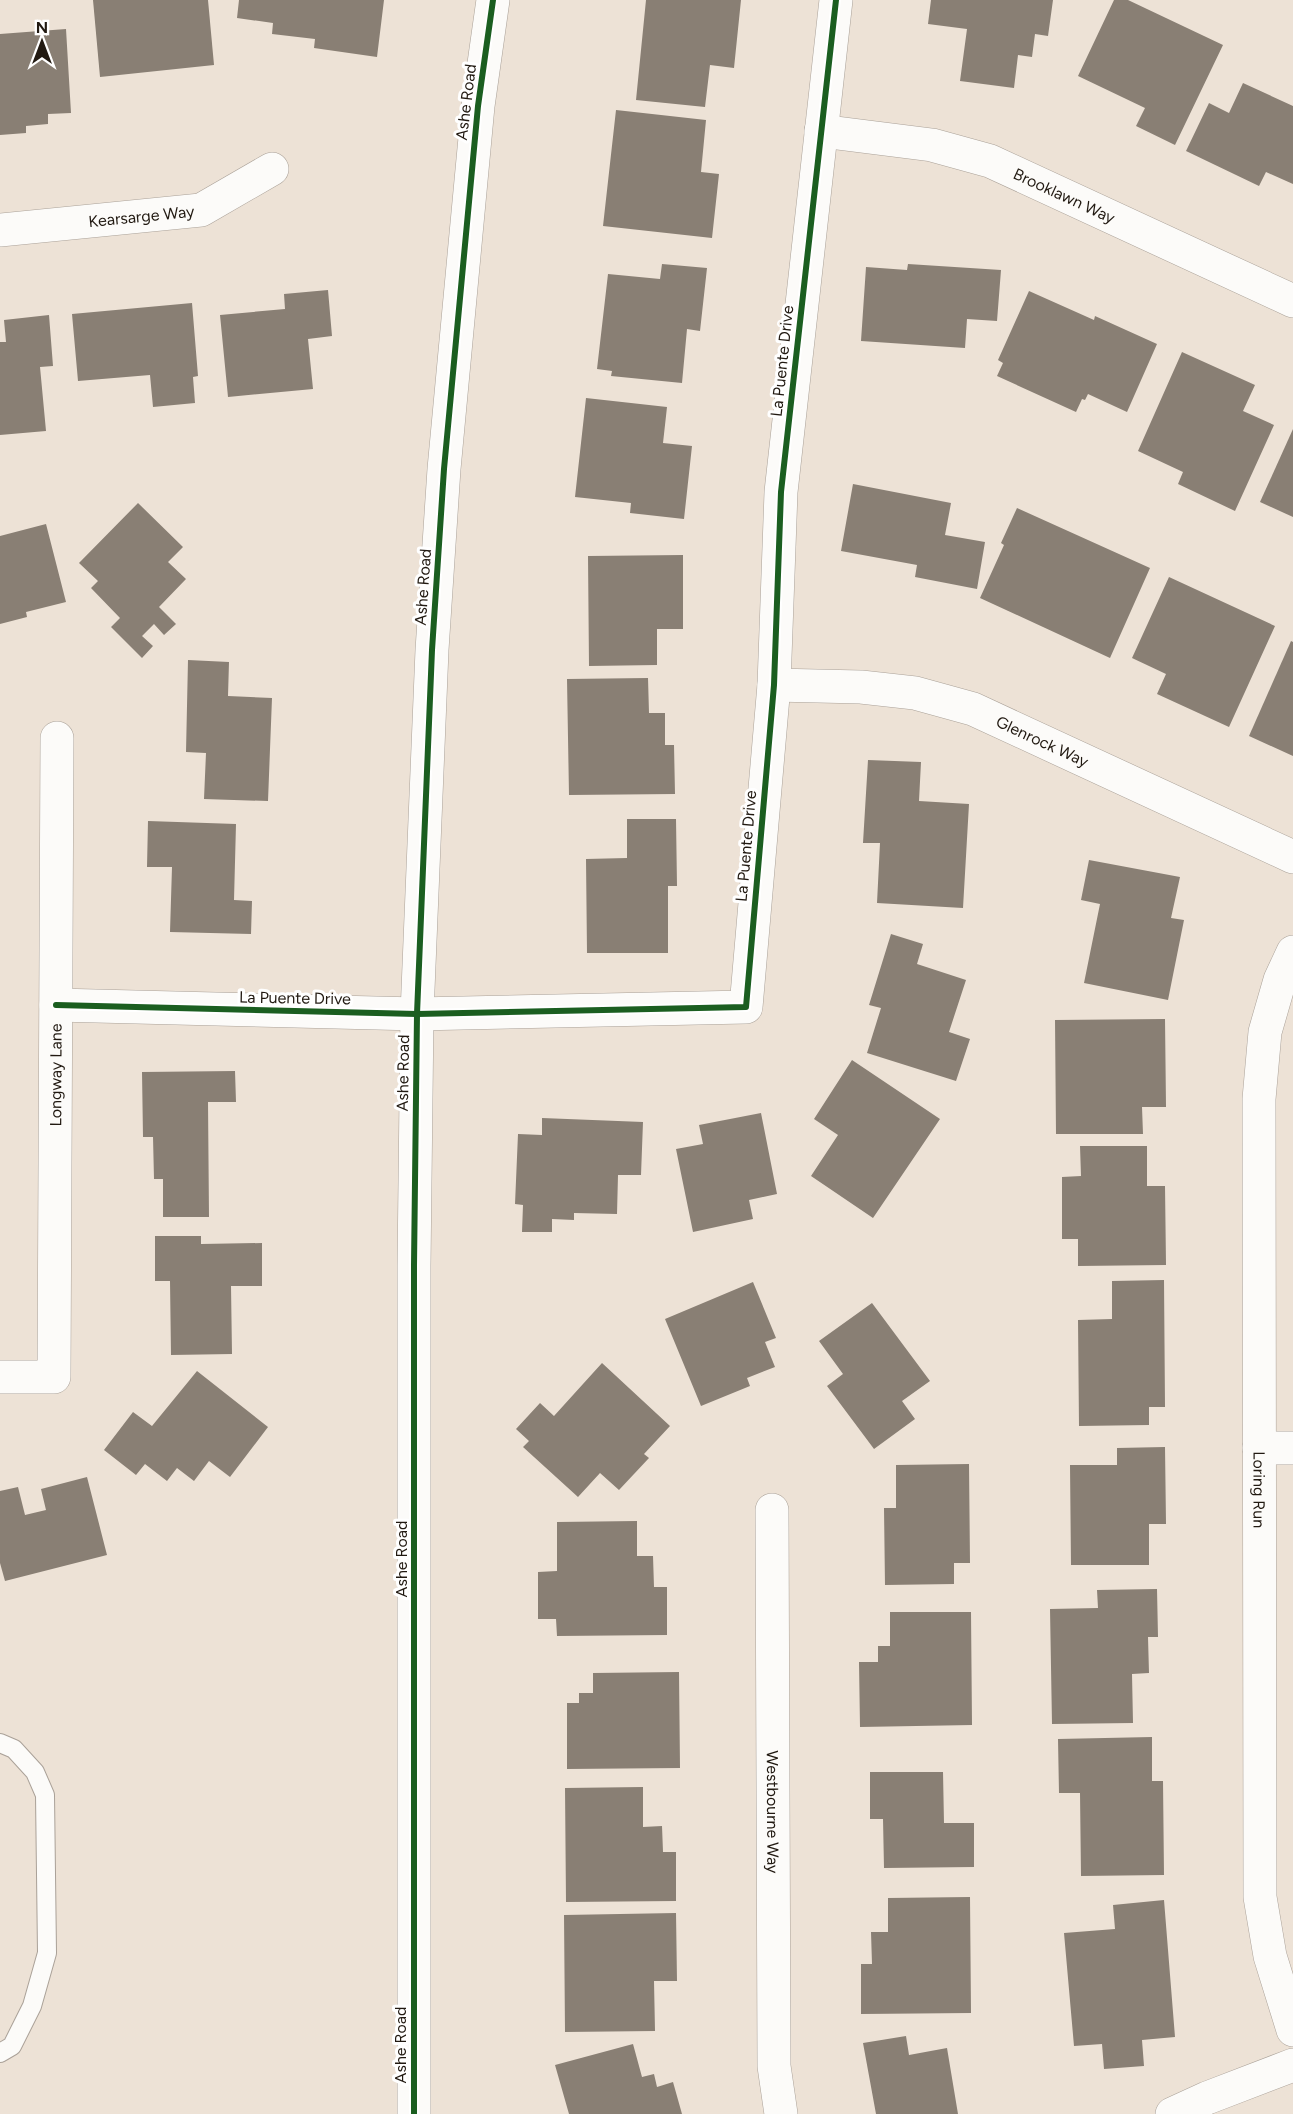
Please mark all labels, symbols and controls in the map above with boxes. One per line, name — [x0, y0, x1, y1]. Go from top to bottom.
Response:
north arrow — [12, 12, 72, 72]
text: N — [36, 18, 48, 37]
street label: Ashe Road — [452, 63, 480, 141]
street label: Brooklawn Way — [1011, 164, 1119, 227]
street label: Kearsarge Way — [87, 201, 196, 231]
street label: La Puente Drive — [767, 304, 797, 418]
street label: Ashe Road — [411, 548, 435, 626]
street label: Glenrock Way — [993, 712, 1092, 771]
street label: La Puente Drive — [732, 789, 760, 903]
street label: La Puente Drive — [239, 988, 351, 1008]
street label: Longway Lane — [46, 1023, 65, 1127]
street label: Ashe Road — [393, 1034, 413, 1112]
street label: Loring Run — [1250, 1451, 1269, 1528]
street label: Ashe Road — [392, 1521, 411, 1597]
street label: Westbourne Way — [763, 1751, 783, 1874]
street label: Ashe Road — [391, 2007, 410, 2083]

